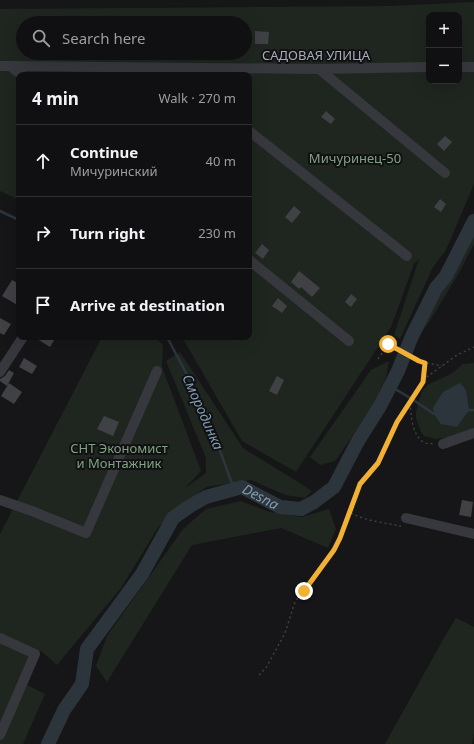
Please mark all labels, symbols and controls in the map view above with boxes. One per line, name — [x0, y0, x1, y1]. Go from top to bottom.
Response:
map controls — [426, 12, 462, 84]
button: + — [426, 12, 462, 48]
search box — [16, 16, 252, 60]
icon: search — [30, 27, 52, 49]
text: Search here — [62, 28, 145, 48]
street label: САДОВАЯ УЛИЦА — [262, 46, 371, 64]
button: − — [426, 48, 462, 84]
text: 4 min — [32, 87, 79, 110]
text: Walk · 270 m — [158, 89, 236, 107]
text: Continue — [70, 142, 138, 162]
park label: Мичуринец-50 — [309, 149, 401, 167]
icon: ahead — [32, 150, 54, 172]
text: 40 m — [206, 152, 236, 170]
text: Мичуринский — [70, 162, 158, 180]
icon: right — [32, 222, 54, 244]
text: Turn right — [70, 223, 145, 243]
text: 230 m — [198, 224, 236, 242]
icon: arrive — [32, 294, 54, 316]
text: Arrive at destination — [70, 295, 225, 315]
route start — [379, 335, 397, 353]
water label: Смородинка — [178, 371, 229, 453]
park label: СНТ Экономист и Монтажник — [70, 439, 168, 472]
water label: Desna — [239, 479, 282, 514]
route end — [295, 582, 313, 600]

